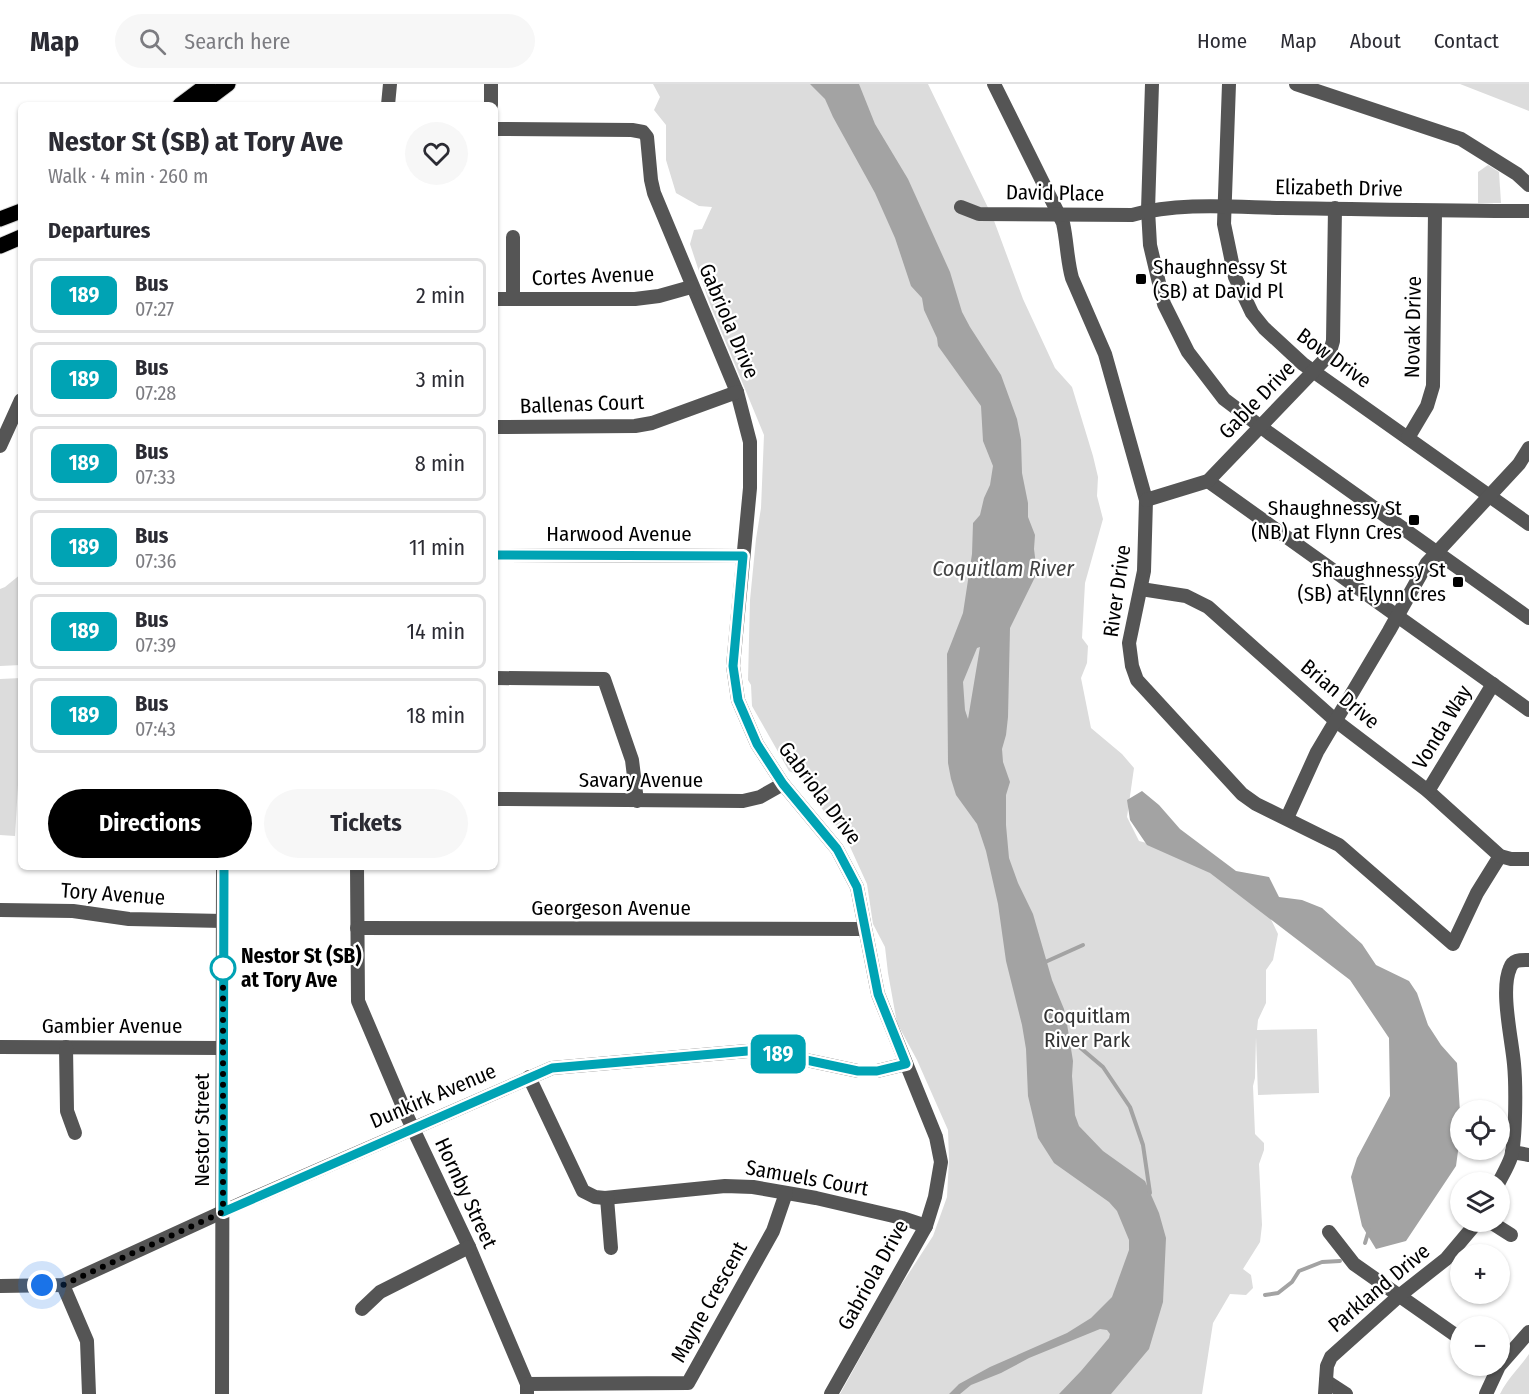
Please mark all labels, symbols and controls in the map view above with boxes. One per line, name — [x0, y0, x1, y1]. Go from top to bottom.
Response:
search box — [115, 14, 535, 68]
text: Map — [30, 25, 79, 58]
icon: search — [136, 25, 169, 58]
text: Search here — [184, 28, 290, 55]
text: Home — [1197, 28, 1247, 54]
text: Map — [1280, 28, 1317, 54]
text: About — [1350, 28, 1401, 54]
text: Contact — [1434, 28, 1499, 54]
button: heart — [405, 122, 468, 185]
text: Nestor St (SB) at Tory Ave — [48, 125, 343, 158]
text: Walk · 4 min · 260 m — [48, 164, 208, 188]
street label: Elizabeth Drive — [1275, 174, 1403, 202]
street label: David Place — [1006, 179, 1104, 207]
text: Departures — [48, 217, 150, 244]
place label: Shaughnessy St (SB) at David Pl — [1153, 254, 1287, 304]
street label: Gabriola Drive — [693, 260, 765, 382]
street label: Cortes Avenue — [531, 261, 655, 291]
text: Bus — [135, 270, 168, 297]
marker: Shaughnessy St (SB) at David Pl — [1134, 272, 1148, 286]
street label: Novak Drive — [1399, 276, 1427, 378]
text: 189 — [69, 282, 99, 308]
text: 2 min — [416, 282, 465, 309]
text: 07:27 — [135, 297, 174, 321]
street label: Bow Drive — [1292, 322, 1376, 394]
text: Bus — [135, 354, 168, 381]
street label: Gable Drive — [1213, 355, 1301, 445]
text: 189 — [69, 366, 99, 392]
text: 3 min — [416, 366, 465, 393]
text: 07:28 — [135, 381, 176, 405]
street label: Ballenas Court — [519, 389, 645, 419]
text: Bus — [135, 438, 168, 465]
text: 189 — [69, 450, 99, 476]
text: 8 min — [415, 450, 465, 477]
text: 07:33 — [135, 465, 176, 489]
place label: Shaughnessy St (NB) at Flynn Cres — [1251, 495, 1402, 545]
marker: Shaughnessy St (NB) at Flynn Cres — [1407, 513, 1421, 527]
street label: Harwood Avenue — [546, 521, 692, 547]
text: Bus — [135, 522, 168, 549]
text: 189 — [69, 534, 99, 560]
text: 11 min — [409, 534, 465, 561]
street label: River Drive — [1098, 543, 1136, 639]
text: 07:36 — [135, 549, 177, 573]
water label: Coquitlam River — [932, 555, 1075, 582]
place label: Shaughnessy St (SB) at Flynn Cres — [1297, 557, 1446, 607]
marker: Shaughnessy St (SB) at Flynn Cres — [1451, 575, 1465, 589]
text: Bus — [135, 606, 168, 633]
text: 189 — [69, 618, 99, 644]
text: 14 min — [407, 618, 465, 645]
text: 07:39 — [135, 633, 176, 657]
street label: Brian Drive — [1295, 654, 1385, 734]
street label: Vonda Way — [1407, 680, 1477, 774]
text: Bus — [135, 690, 168, 717]
text: 189 — [69, 702, 99, 728]
text: 18 min — [406, 702, 465, 729]
text: 07:43 — [135, 717, 176, 741]
street label: Gabriola Drive — [773, 736, 867, 850]
street label: Savary Avenue — [579, 767, 703, 793]
button: Directions — [48, 789, 252, 858]
button: Tickets — [264, 789, 468, 858]
street label: Tory Avenue — [60, 877, 166, 911]
street label: Georgeson Avenue — [531, 895, 691, 921]
place label: Nestor St (SB) at Tory Ave — [241, 943, 362, 993]
marker: Nestor St (SB) at Tory Ave — [210, 955, 236, 981]
park label: Coquitlam River Park — [1043, 1003, 1131, 1053]
street label: Gambier Avenue — [42, 1013, 182, 1039]
line badge: 189 — [744, 1034, 812, 1074]
text: 189 — [763, 1041, 793, 1067]
street label: Dunkirk Avenue — [366, 1058, 500, 1134]
street label: Nestor Street — [189, 1073, 215, 1187]
map controls — [1450, 1100, 1510, 1376]
button: locate — [1450, 1100, 1510, 1160]
street label: Hornby Street — [429, 1133, 503, 1253]
street label: Samuels Court — [744, 1154, 871, 1202]
button: layers — [1450, 1172, 1510, 1232]
street label: Gabriola Drive — [832, 1215, 914, 1335]
street label: Mayne Crescent — [665, 1237, 753, 1367]
street label: Parkland Drive — [1323, 1238, 1435, 1338]
button: + — [1450, 1244, 1510, 1304]
your location — [27, 1270, 57, 1300]
button: − — [1450, 1316, 1510, 1376]

